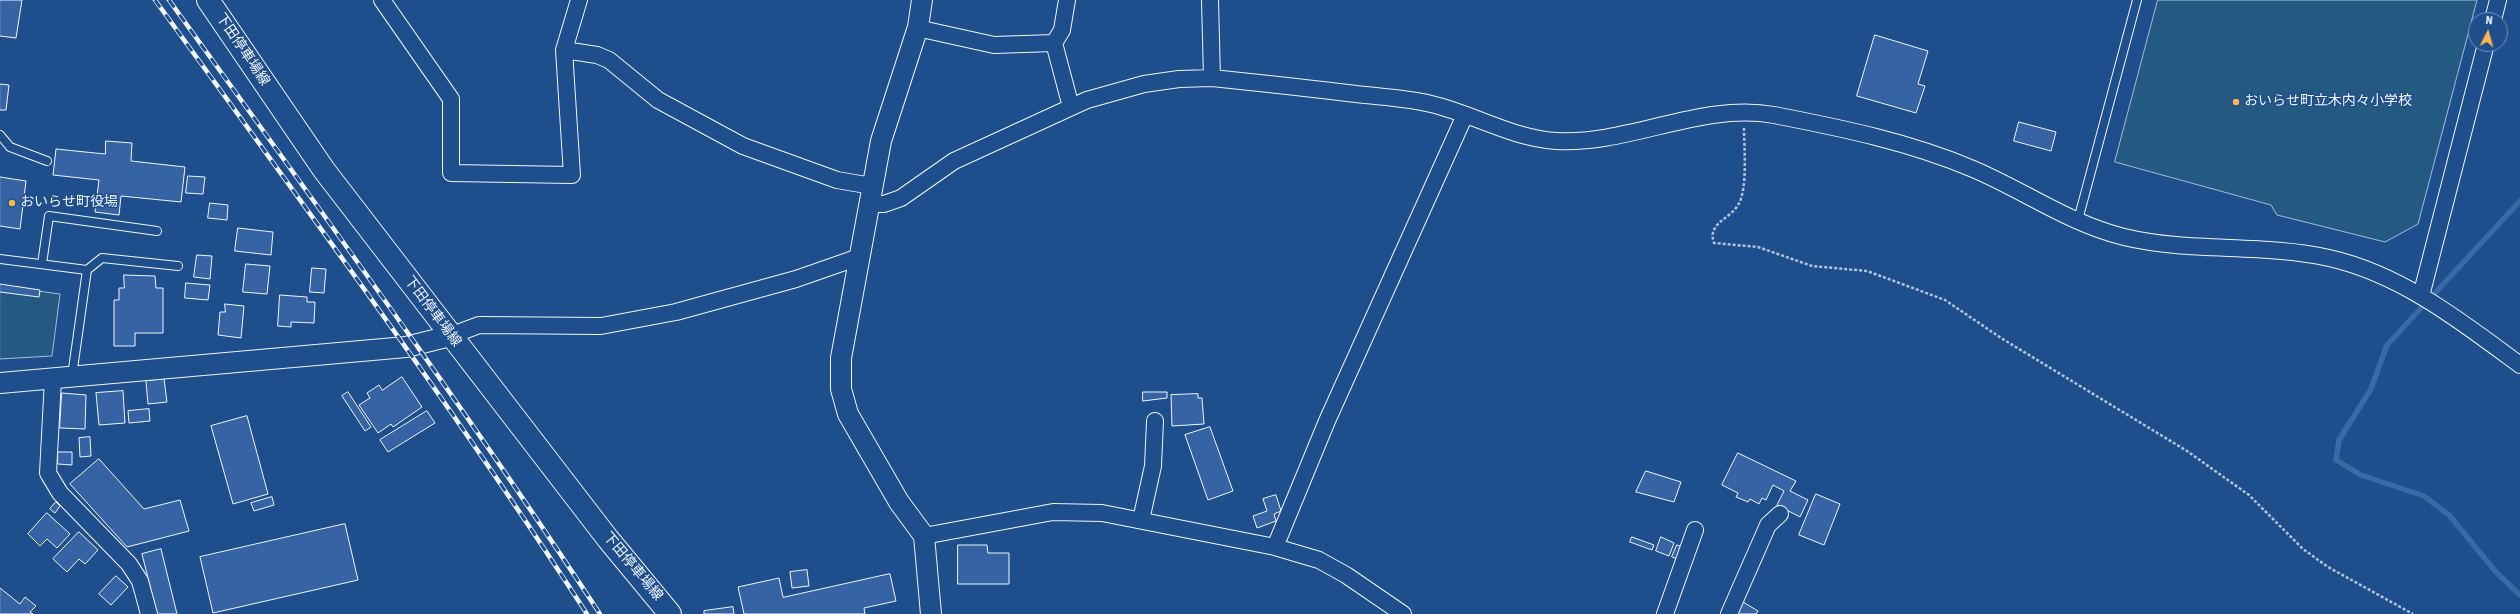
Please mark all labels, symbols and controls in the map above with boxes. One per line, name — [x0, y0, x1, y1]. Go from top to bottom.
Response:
street label: 下田停車場線 — [212, 10, 272, 90]
north arrow — [2468, 12, 2508, 52]
text: N — [2485, 13, 2494, 28]
place label: おいらせ町立木内々小学校 — [2244, 94, 2412, 110]
marker: おいらせ町立木内々小学校 — [2231, 97, 2241, 107]
place label: おいらせ町役場 — [20, 195, 118, 211]
marker: おいらせ町役場 — [7, 198, 17, 208]
street label: 下田停車場線 — [400, 273, 464, 351]
street label: 下田停車場線 — [599, 529, 665, 605]

